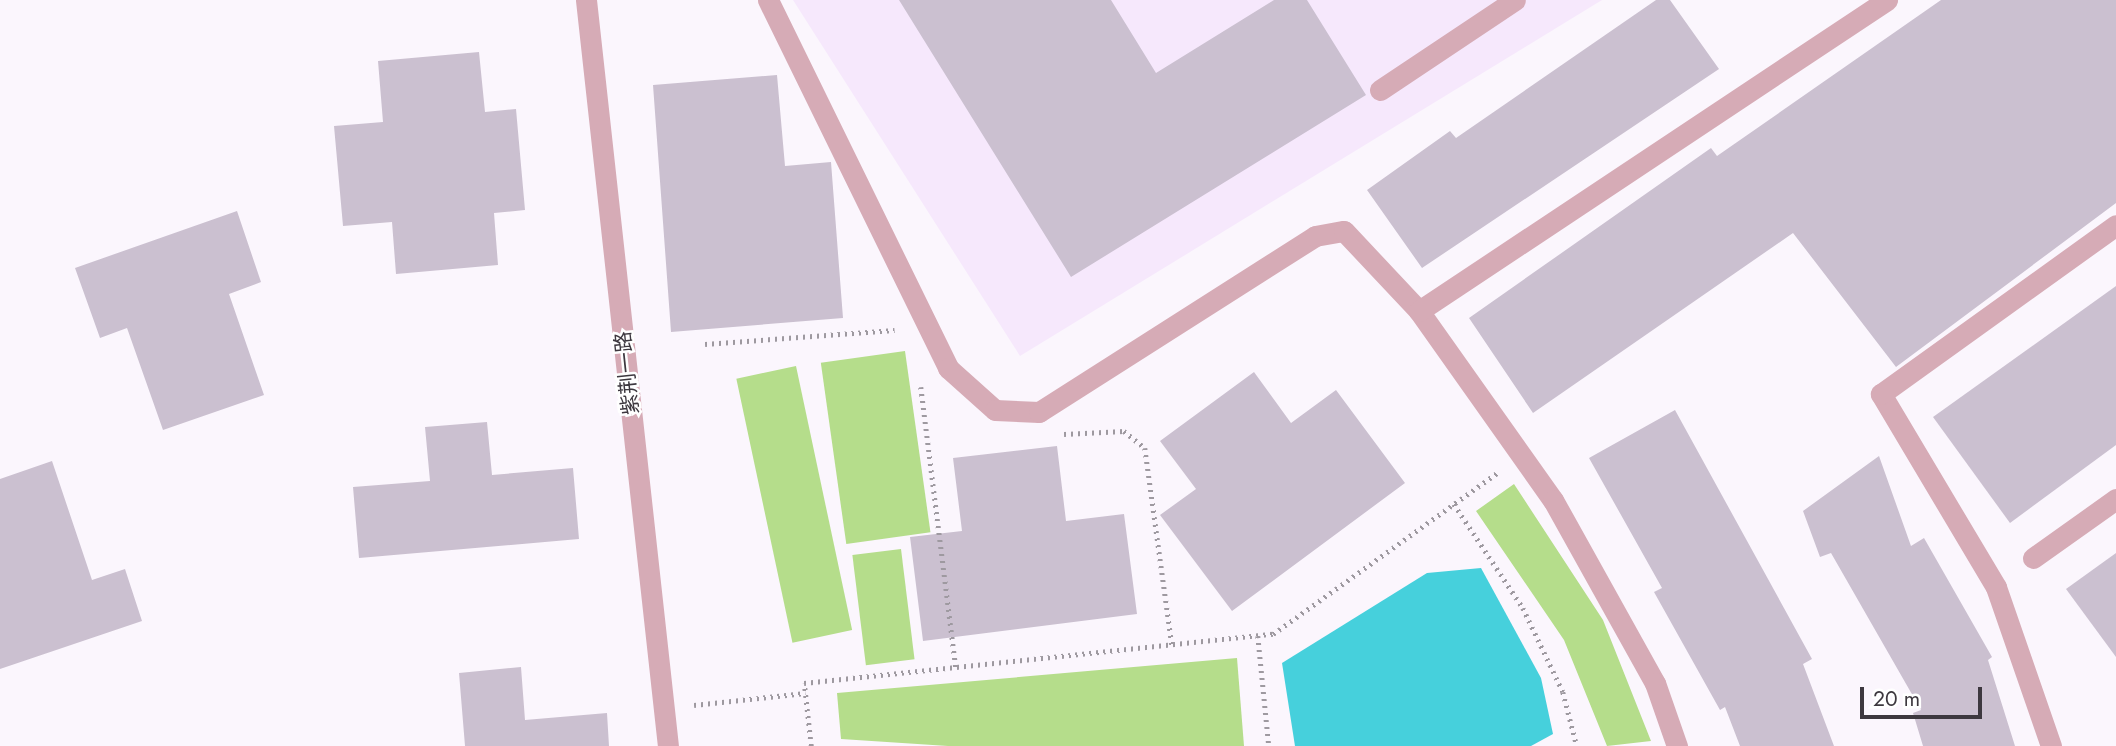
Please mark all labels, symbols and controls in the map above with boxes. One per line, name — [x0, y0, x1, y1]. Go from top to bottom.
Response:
street label: 紫荆一路 — [610, 330, 644, 416]
scale bar — [1864, 672, 1986, 716]
text: 20 m — [1873, 684, 1920, 714]

